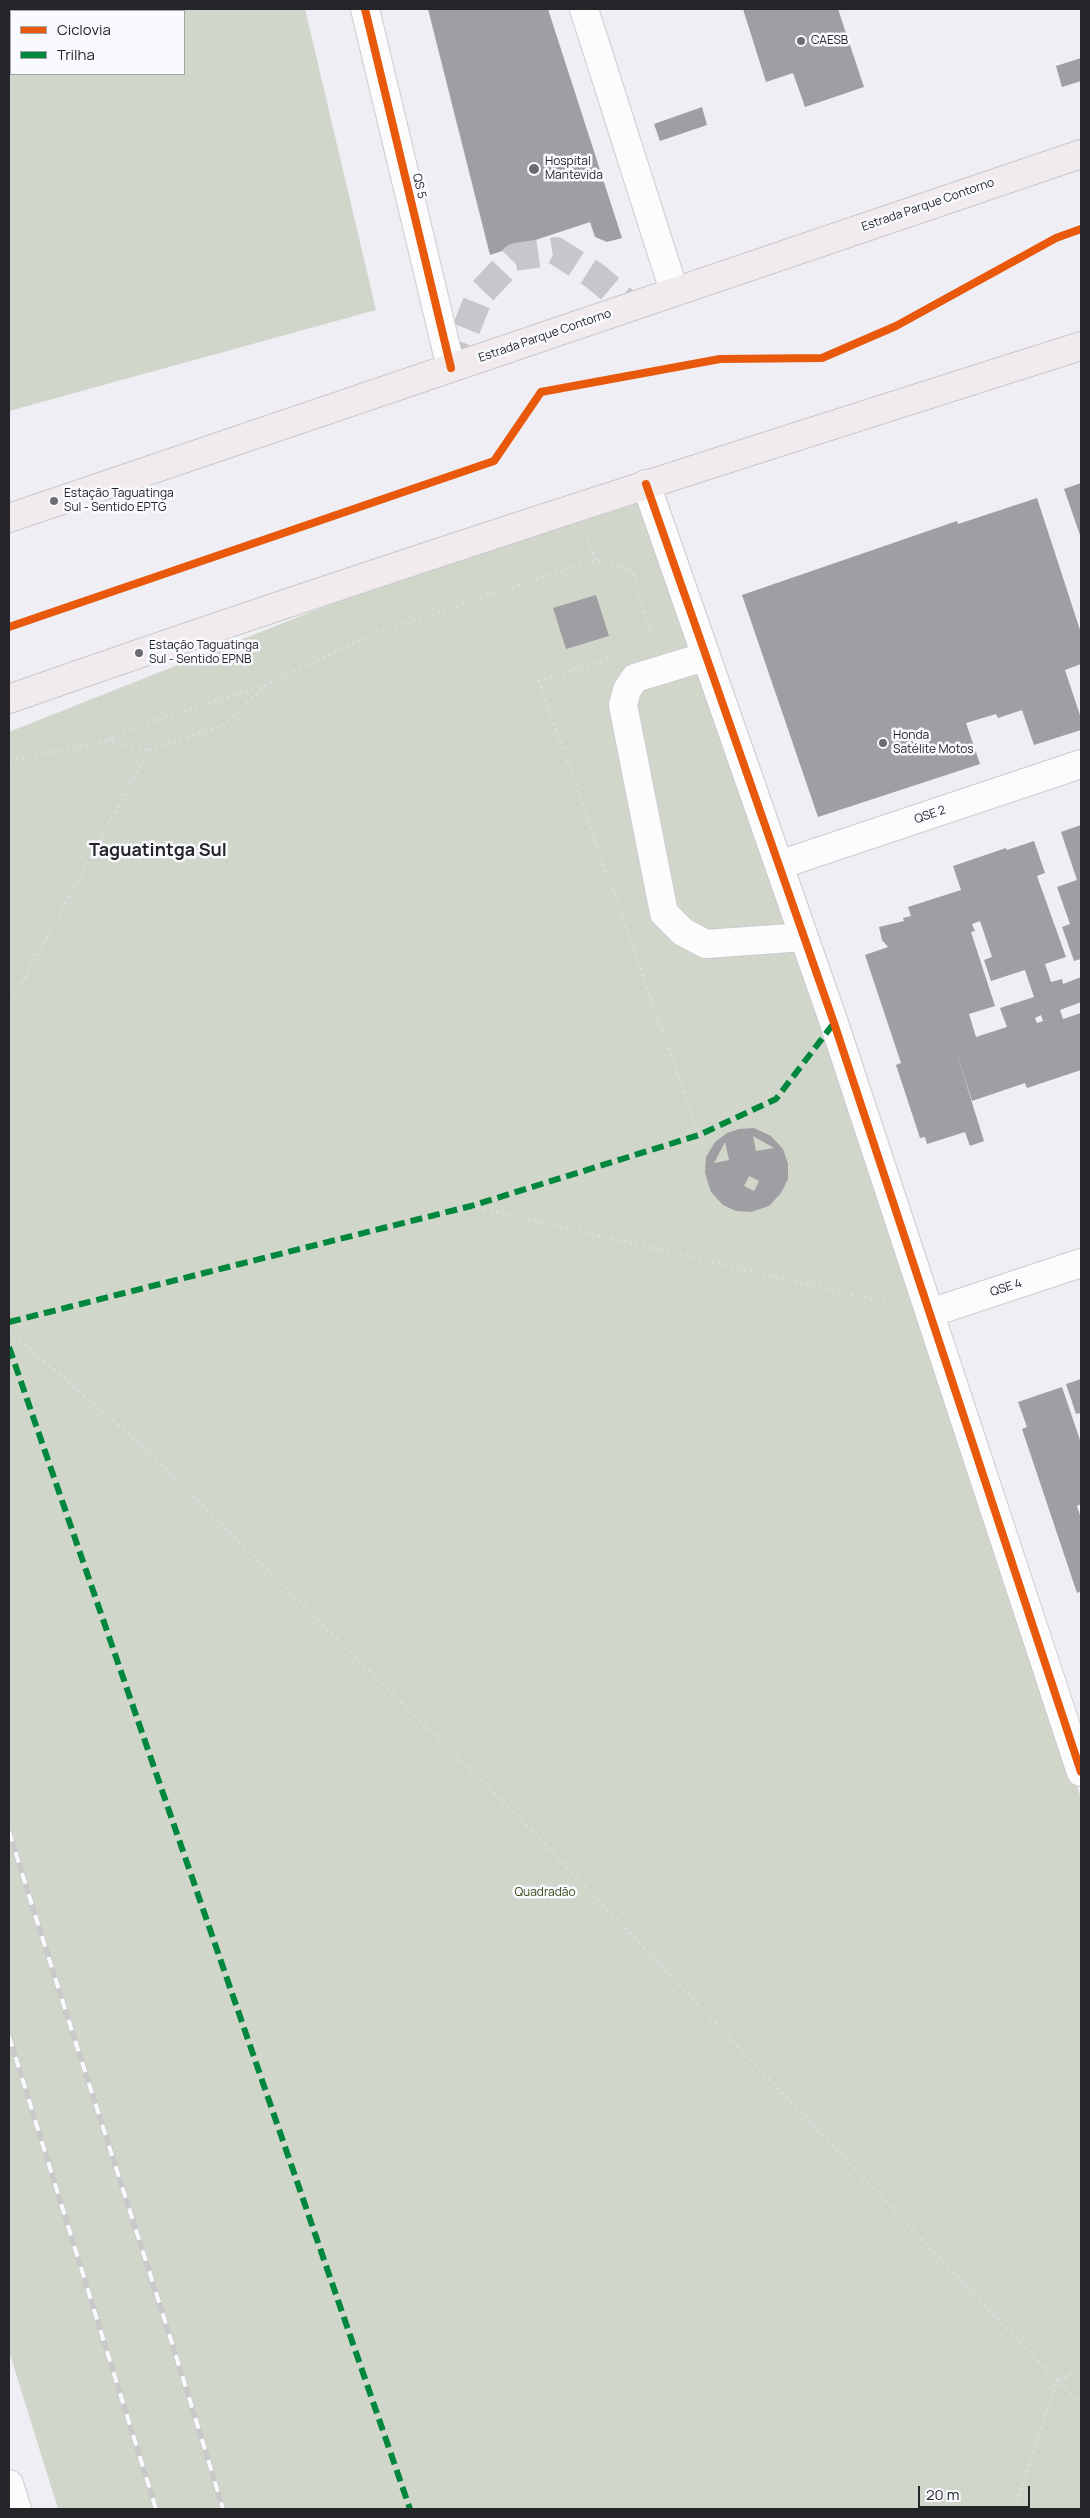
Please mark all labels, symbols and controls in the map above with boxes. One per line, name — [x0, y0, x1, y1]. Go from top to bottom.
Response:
legend — [10, 10, 185, 75]
text: Ciclovia — [57, 19, 111, 40]
place label: CAESB — [811, 34, 848, 48]
marker: CAESB — [795, 35, 807, 47]
text: Trilha — [57, 44, 95, 65]
place label: Hospital Mantevida — [545, 155, 603, 183]
marker: Hospital Mantevida — [527, 162, 541, 176]
street label: QS 5 — [409, 172, 429, 200]
street label: Estrada Parque Contorno — [860, 175, 996, 235]
street label: Estrada Parque Contorno — [477, 306, 613, 366]
place label: Estação Taguatinga Sul - Sentido EPTG — [64, 487, 174, 515]
marker: Estação Taguatinga Sul - Sentido EPTG — [48, 495, 60, 507]
place label: Estação Taguatinga Sul - Sentido EPNB — [149, 639, 259, 667]
marker: Estação Taguatinga Sul - Sentido EPNB — [133, 647, 145, 659]
place label: Honda Satélite Motos — [893, 729, 974, 757]
marker: Honda Satélite Motos — [877, 737, 889, 749]
street label: QSE 2 — [912, 803, 948, 827]
district label: Taguatintga Sul — [89, 840, 227, 862]
street label: QSE 4 — [988, 1276, 1024, 1300]
park label: Quadradão — [514, 1886, 576, 1900]
scale bar — [920, 2476, 1032, 2508]
text: 20 m — [926, 2484, 959, 2505]

